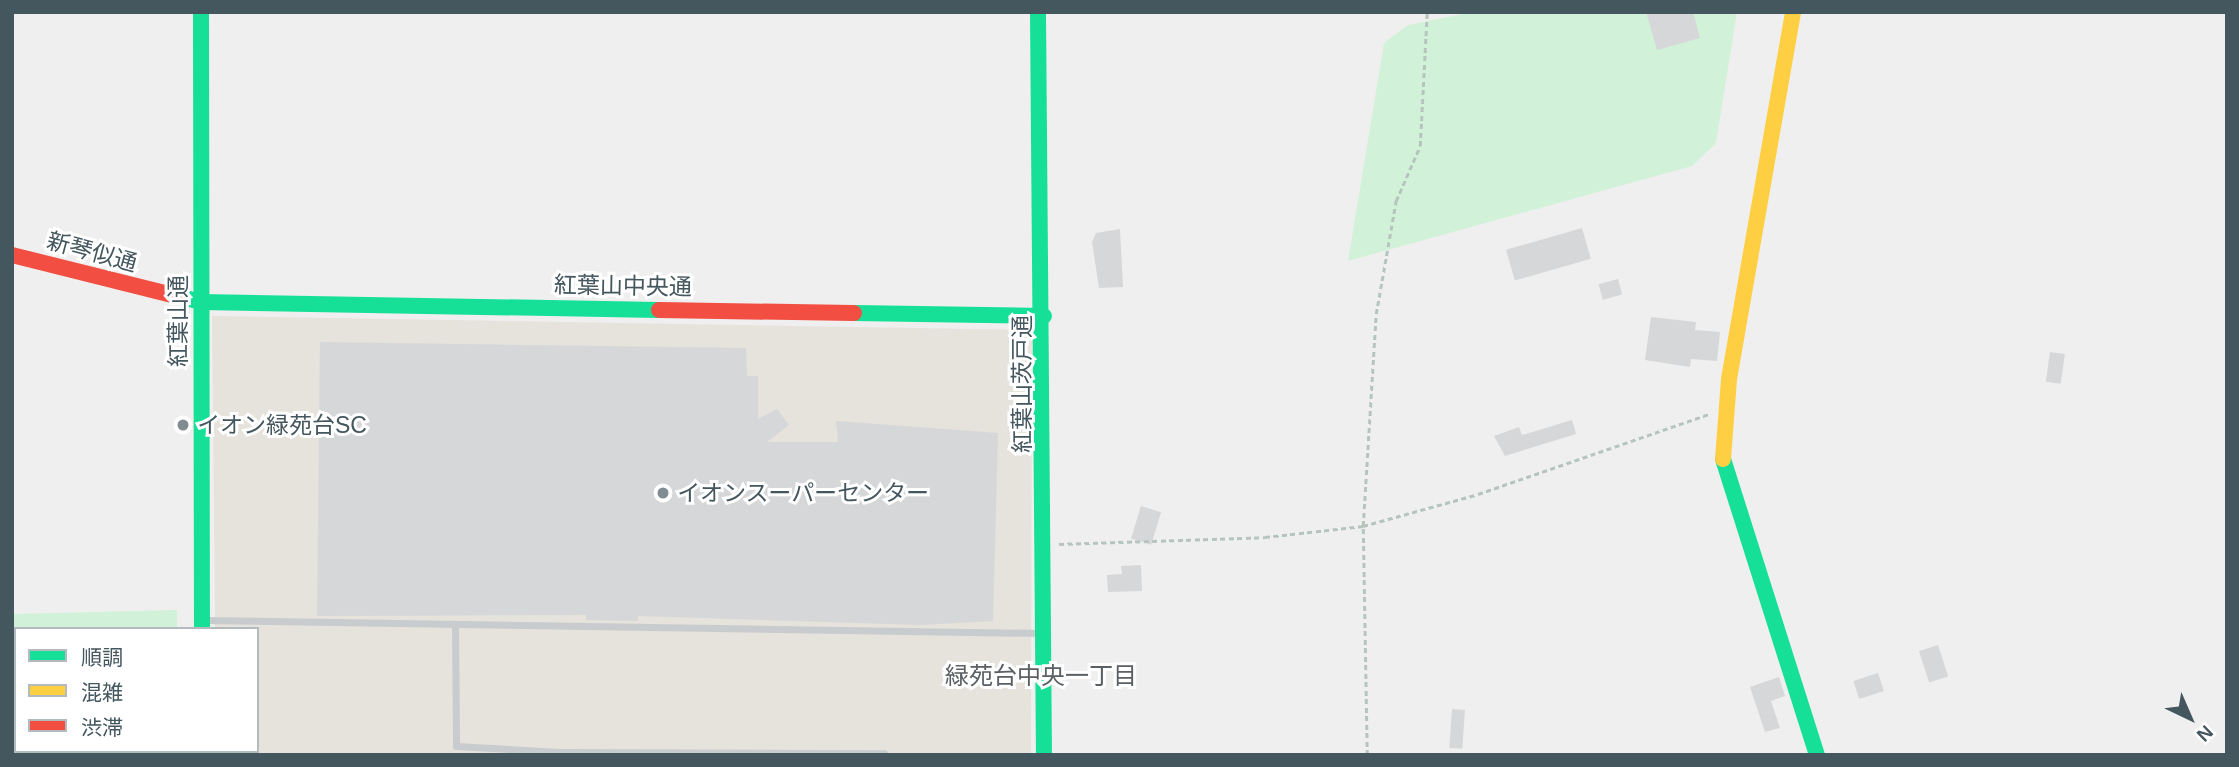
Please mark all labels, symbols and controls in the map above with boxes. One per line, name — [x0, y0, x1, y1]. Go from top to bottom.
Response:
street label: 新琴似通 — [44, 227, 140, 277]
street label: 紅葉山中央通 — [554, 271, 692, 301]
street label: 紅葉山通 — [164, 275, 192, 367]
street label: 紅葉山茨戸通 — [1008, 315, 1036, 453]
place label: イオン緑苑台SC — [197, 411, 367, 439]
marker: イオン緑苑台SC — [175, 417, 191, 433]
place label: イオンスーパーセンター — [677, 479, 930, 507]
marker: イオンスーパーセンター — [655, 485, 671, 501]
legend — [14, 627, 259, 753]
text: 順調 — [81, 646, 123, 669]
district label: 緑苑台中央一丁目 — [945, 662, 1137, 690]
text: 混雑 — [81, 681, 123, 704]
north arrow — [2155, 683, 2225, 753]
text: 渋滞 — [81, 716, 123, 739]
text: N — [2193, 721, 2217, 746]

